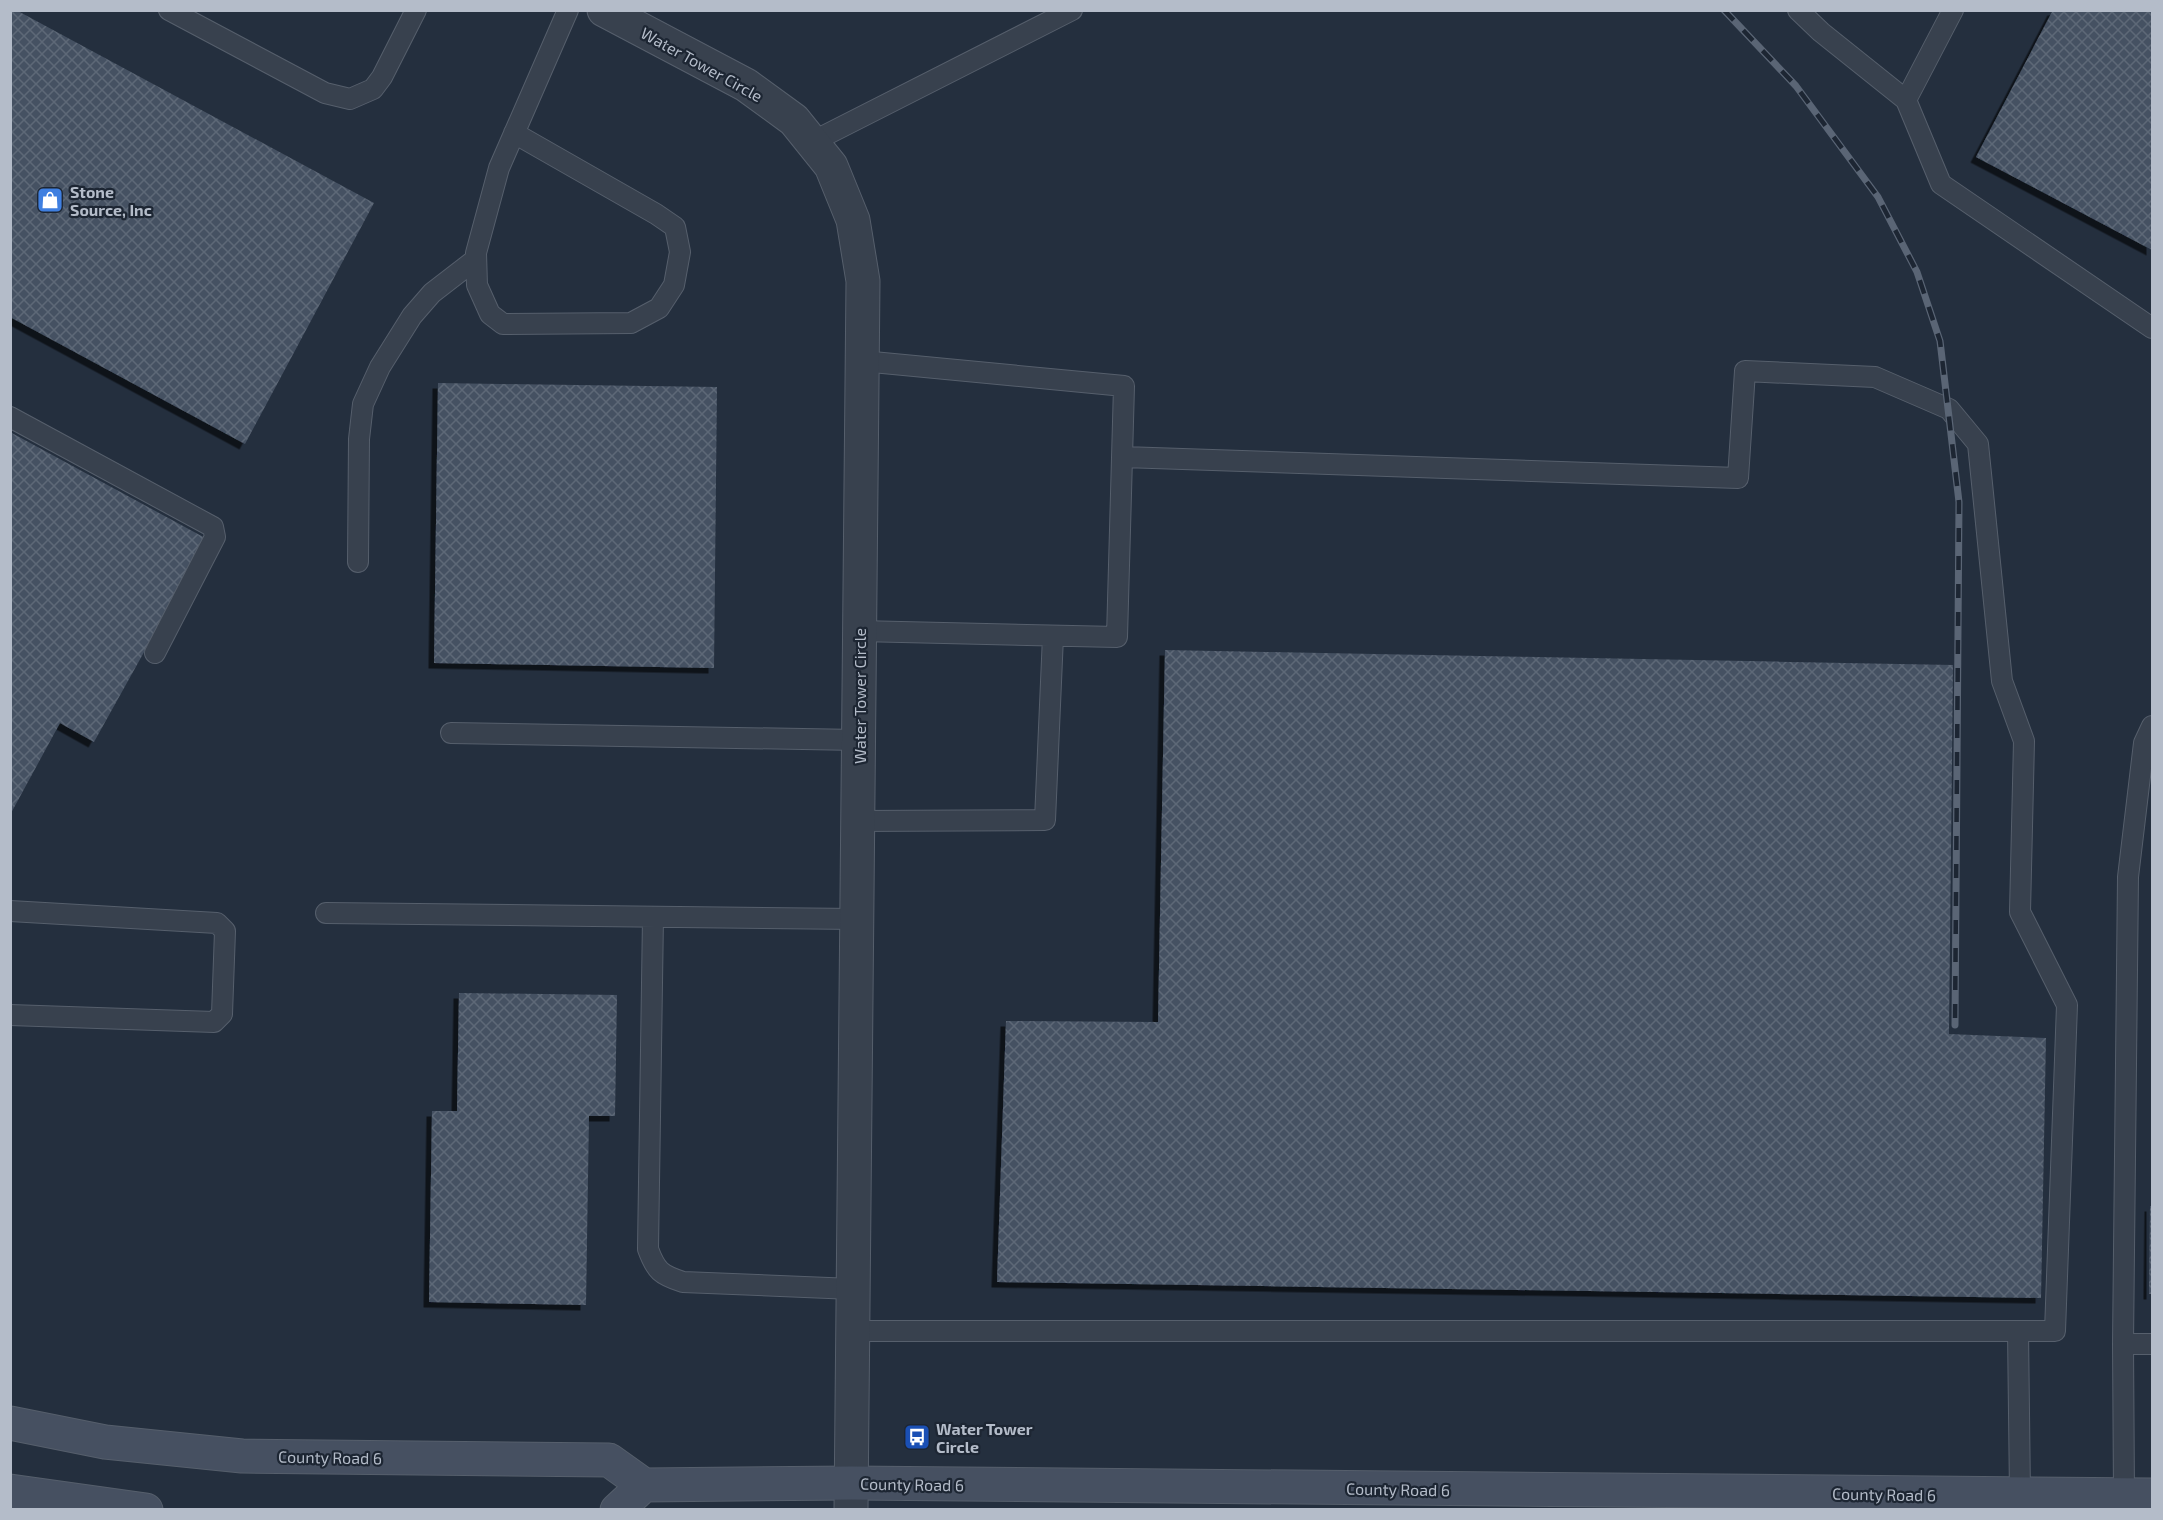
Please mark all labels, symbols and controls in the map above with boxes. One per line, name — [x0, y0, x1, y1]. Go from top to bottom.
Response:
street label: Water Tower Circle — [638, 23, 766, 105]
place label: Stone Source, Inc — [70, 182, 152, 219]
shop icon: Stone Source, Inc — [35, 185, 65, 215]
street label: Water Tower Circle — [850, 628, 869, 764]
place label: Water Tower Circle — [936, 1419, 1033, 1456]
bus stop icon: Water Tower Circle — [902, 1422, 932, 1452]
street label: County Road 6 — [278, 1447, 382, 1467]
street label: County Road 6 — [860, 1474, 964, 1494]
street label: County Road 6 — [1346, 1479, 1450, 1499]
street label: County Road 6 — [1832, 1484, 1936, 1504]

